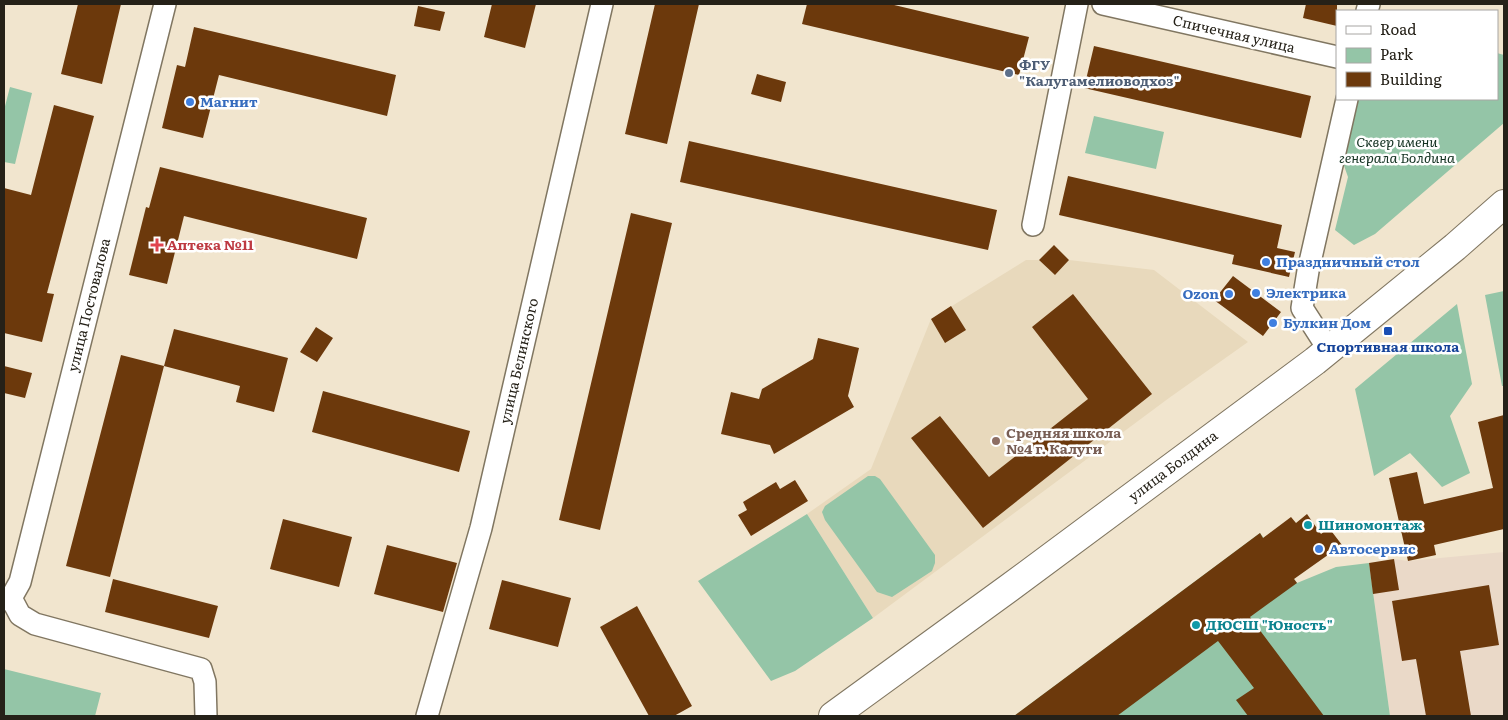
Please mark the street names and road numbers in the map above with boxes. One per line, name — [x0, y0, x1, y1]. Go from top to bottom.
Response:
street label: Спичечная улица — [1171, 9, 1298, 57]
street label: улица Постовалова — [62, 235, 114, 374]
street label: улица Белинского — [494, 296, 542, 426]
street label: улица Болдина — [1124, 425, 1221, 505]

